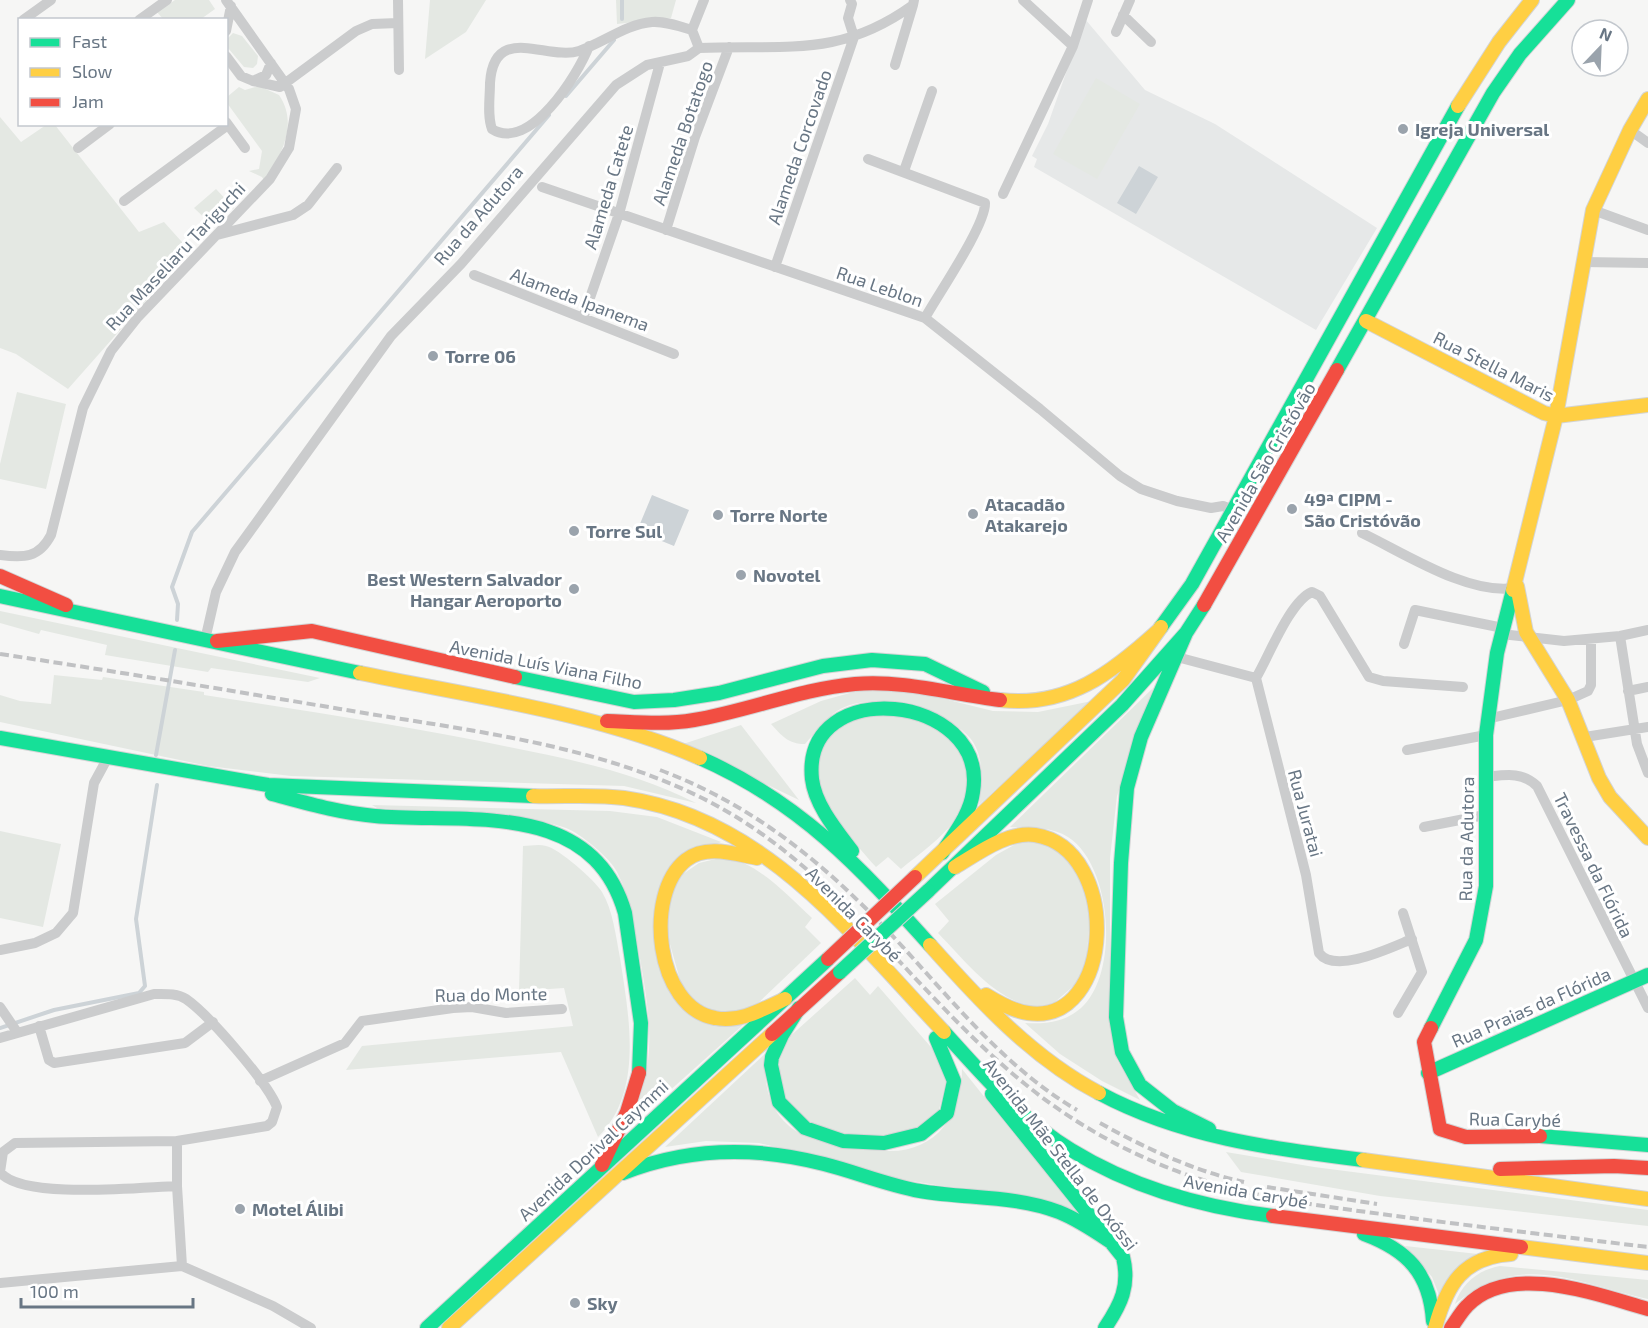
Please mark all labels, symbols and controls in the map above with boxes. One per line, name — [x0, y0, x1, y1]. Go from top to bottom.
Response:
legend — [18, 18, 228, 126]
north arrow — [1570, 18, 1630, 78]
text: N — [1597, 23, 1615, 45]
text: Fast — [72, 30, 107, 52]
street label: Alameda Botatogo — [647, 58, 717, 208]
text: Slow — [72, 60, 113, 82]
street label: Alameda Corcovado — [762, 67, 836, 227]
text: Jam — [72, 90, 104, 112]
place label: Igreja Universal — [1415, 118, 1549, 140]
street label: Alameda Catete — [579, 122, 637, 252]
marker: Igreja Universal — [1396, 122, 1410, 136]
street label: Rua da Adutora — [429, 161, 527, 269]
street label: Rua Maseliaru Tariguchi — [100, 177, 250, 335]
street label: Rua Leblon — [834, 261, 926, 311]
street label: Alameda Ipanema — [507, 262, 653, 336]
street label: Rua Stella Maris — [1430, 326, 1558, 406]
place label: Torre 06 — [445, 345, 516, 367]
marker: Torre 06 — [426, 349, 440, 363]
street label: Avenida São Cristóvão — [1210, 378, 1320, 546]
place label: 49ª CIPM - São Cristóvão — [1304, 488, 1421, 531]
place label: Atacadão Atakarejo — [985, 493, 1068, 536]
marker: 49ª CIPM - São Cristóvão — [1285, 502, 1299, 516]
place label: Torre Norte — [730, 504, 828, 526]
marker: Atacadão Atakarejo — [966, 507, 980, 521]
marker: Torre Norte — [711, 508, 725, 522]
place label: Torre Sul — [586, 520, 662, 542]
marker: Torre Sul — [567, 524, 581, 538]
place label: Novotel — [753, 564, 821, 586]
place label: Best Western Salvador Hangar Aeroporto — [367, 568, 562, 611]
marker: Novotel — [734, 568, 748, 582]
marker: Best Western Salvador Hangar Aeroporto — [567, 582, 581, 596]
street label: Avenida Luís Viana Filho — [448, 635, 644, 693]
street label: Rua Juratai — [1284, 767, 1328, 859]
street label: Rua da Adutora — [1454, 776, 1478, 902]
street label: Travessa da Flórida — [1549, 789, 1639, 941]
street label: Avenida Carybé — [802, 862, 906, 966]
street label: Rua Praias da Flórida — [1448, 962, 1614, 1052]
street label: Rua do Monte — [434, 982, 548, 1006]
street label: Avenida Mãe Stella de Oxóssi — [979, 1054, 1143, 1254]
street label: Avenida Dorival Caymmi — [514, 1075, 672, 1225]
street label: Rua Carybé — [1469, 1107, 1561, 1131]
street label: Avenida Carybé — [1182, 1169, 1310, 1213]
place label: Motel Álibi — [252, 1198, 344, 1220]
marker: Motel Álibi — [233, 1202, 247, 1216]
scale bar — [21, 1271, 194, 1309]
text: 100 m — [30, 1280, 79, 1302]
place label: Sky — [587, 1292, 619, 1314]
marker: Sky — [568, 1296, 582, 1310]

